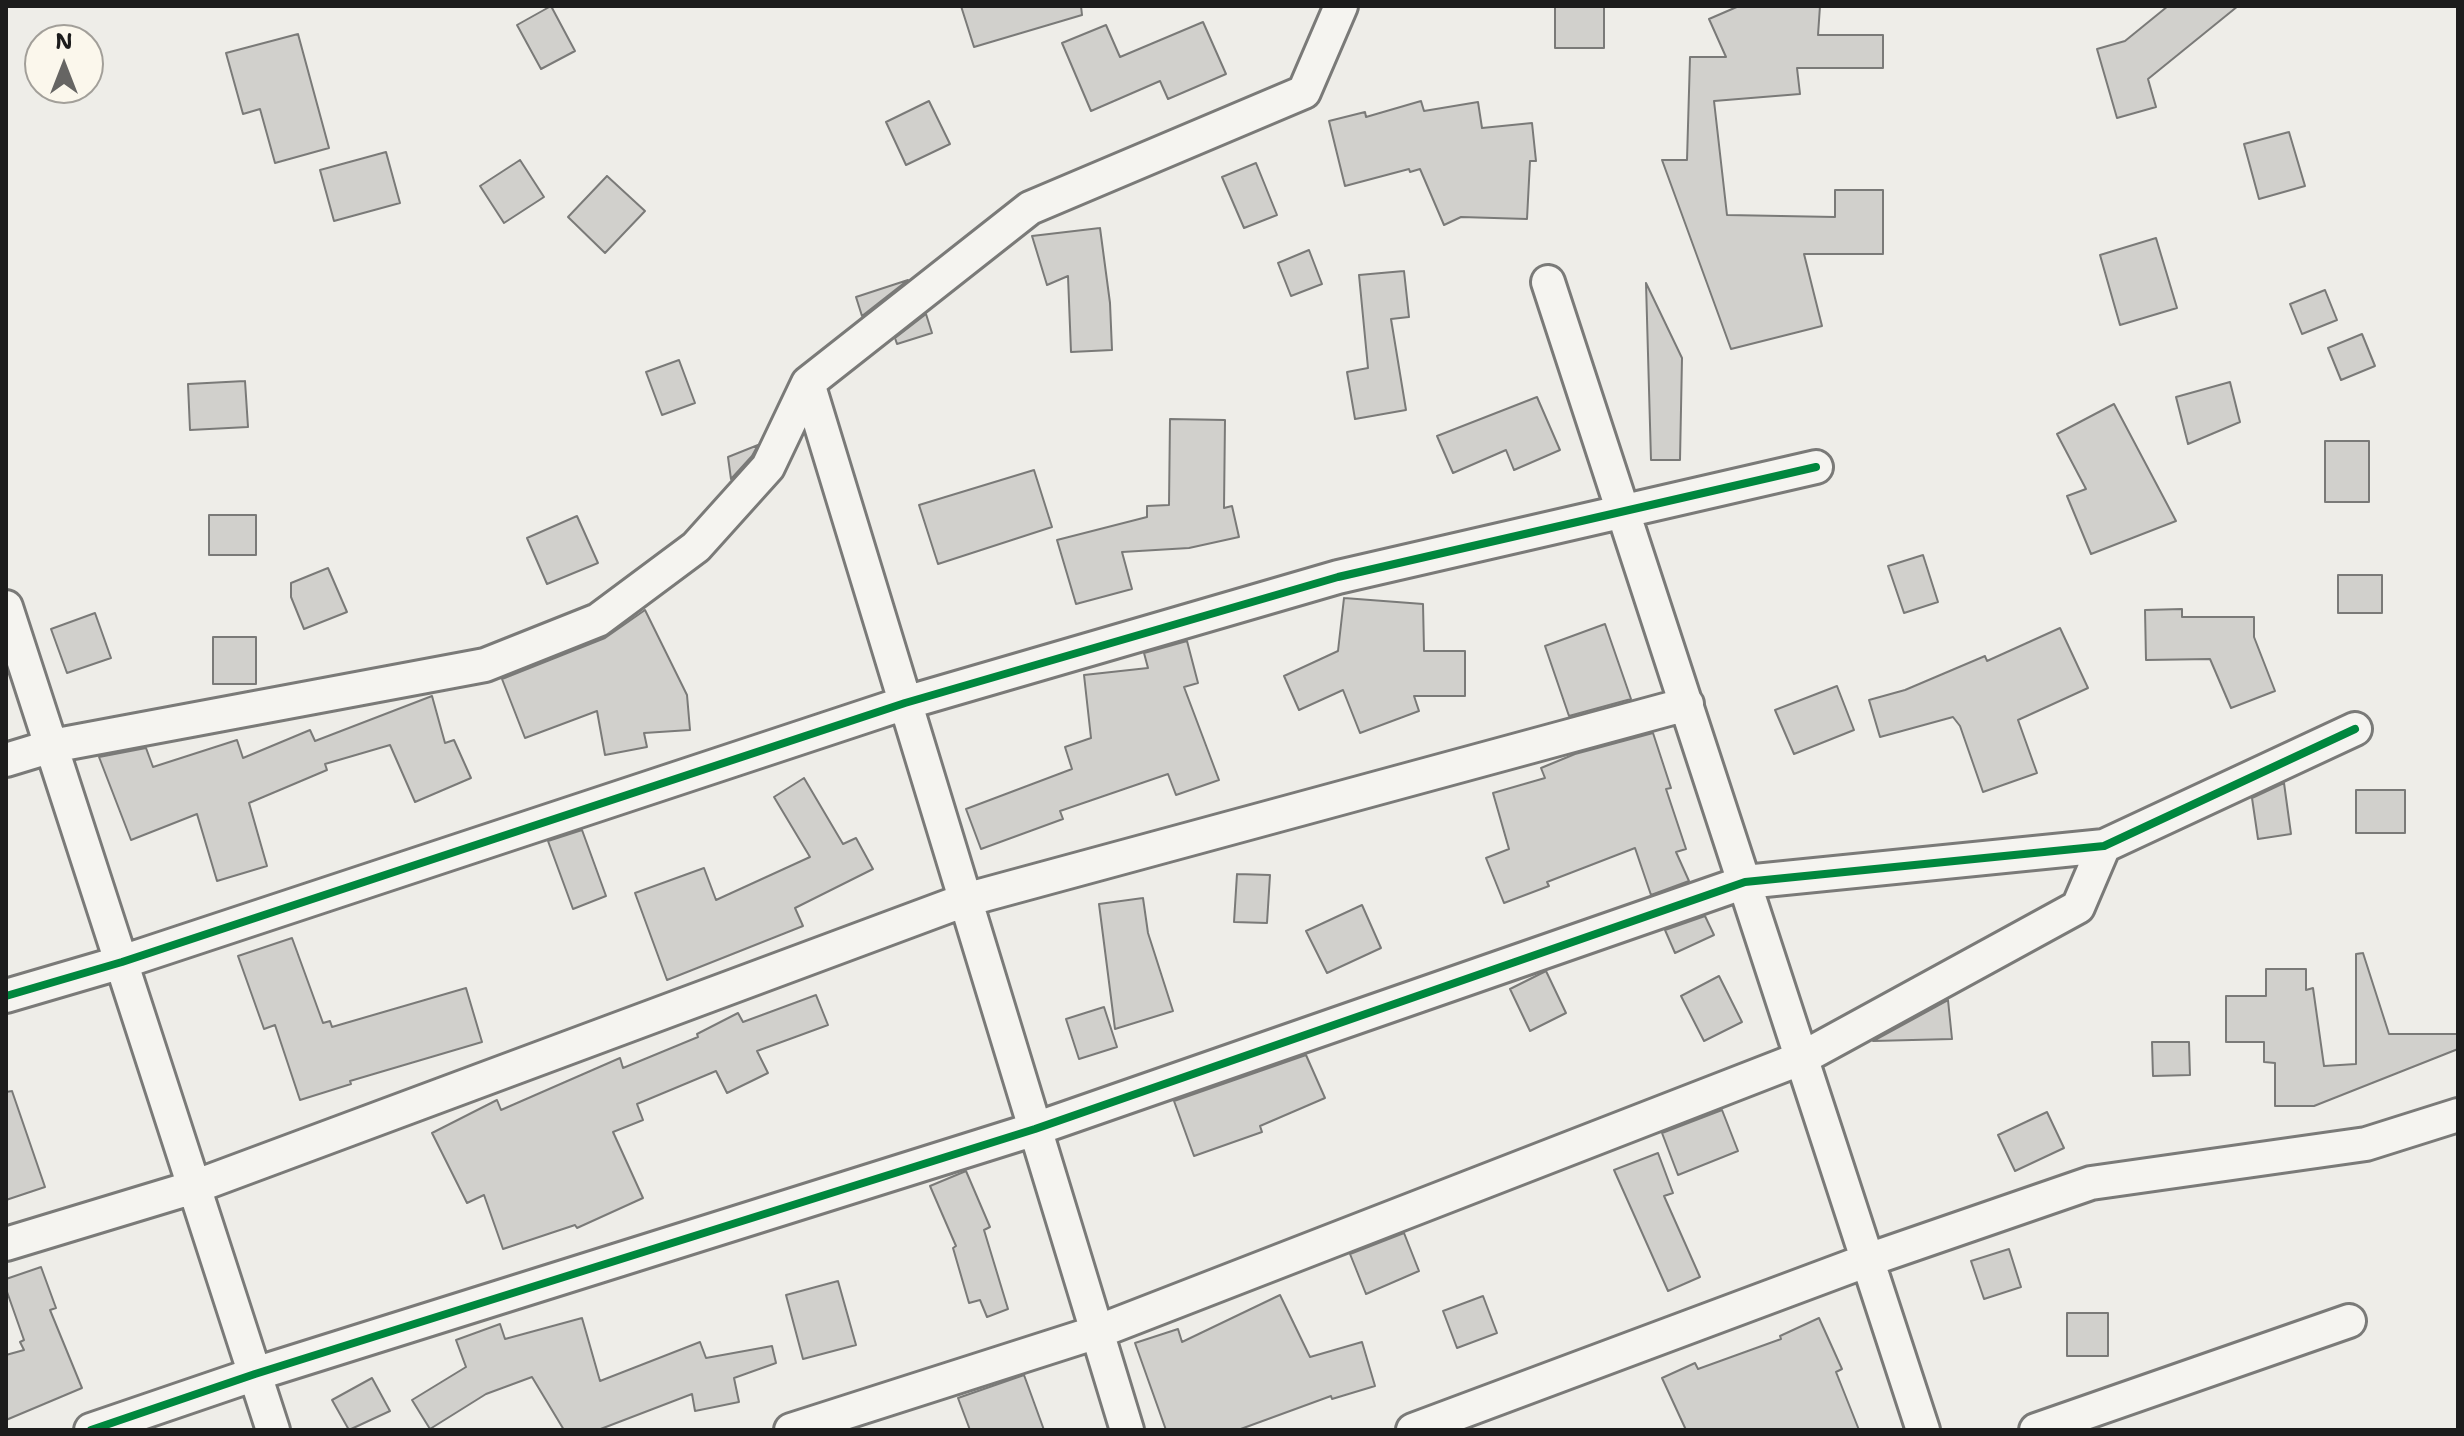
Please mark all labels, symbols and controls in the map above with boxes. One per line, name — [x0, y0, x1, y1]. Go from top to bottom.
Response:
north arrow — [24, 24, 104, 104]
text: N — [55, 27, 73, 56]

